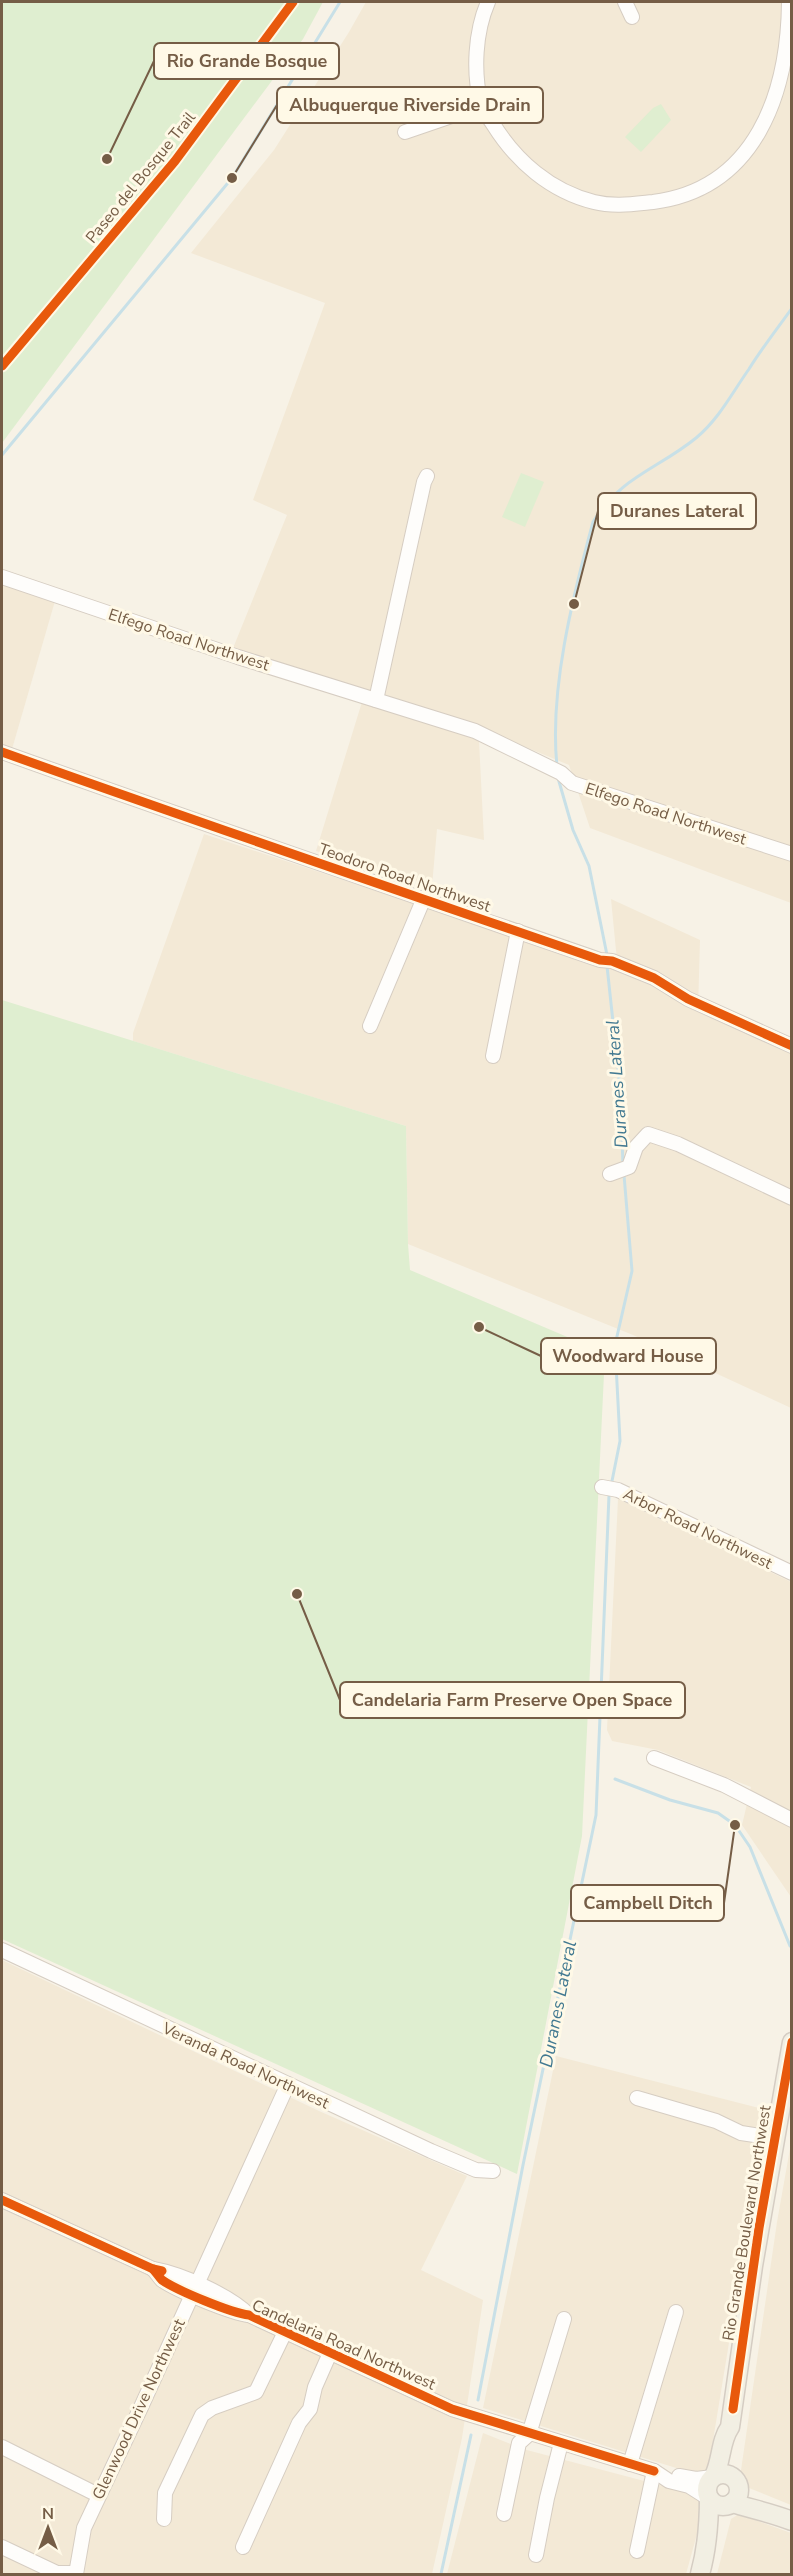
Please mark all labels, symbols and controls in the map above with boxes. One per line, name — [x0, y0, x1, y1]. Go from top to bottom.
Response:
callout: Rio Grande Bosque — [154, 43, 339, 79]
text: Rio Grande Bosque — [167, 49, 328, 73]
callout: Albuquerque Riverside Drain — [277, 87, 543, 123]
text: Albuquerque Riverside Drain — [289, 93, 531, 117]
street label: Paseo del Bosque Trail — [81, 107, 201, 248]
callout: Duranes Lateral — [598, 493, 756, 529]
text: Duranes Lateral — [610, 499, 744, 523]
street label: Elfego Road Northwest — [105, 604, 272, 676]
street label: Elfego Road Northwest — [582, 778, 749, 850]
street label: Teodoro Road Northwest — [316, 838, 494, 918]
water label: Duranes Lateral — [601, 1019, 633, 1149]
callout: Woodward House — [541, 1338, 716, 1374]
text: Woodward House — [552, 1344, 704, 1368]
street label: Arbor Road Northwest — [619, 1483, 776, 1575]
callout: Candelaria Farm Preserve Open Space — [340, 1682, 685, 1718]
text: Candelaria Farm Preserve Open Space — [352, 1688, 672, 1712]
callout: Campbell Ditch — [571, 1885, 724, 1921]
text: Campbell Ditch — [583, 1891, 713, 1915]
water label: Duranes Lateral — [534, 1939, 582, 2069]
street label: Veranda Road Northwest — [158, 2017, 333, 2114]
street label: Rio Grande Boulevard Northwest — [717, 2103, 777, 2342]
street label: Candelaria Road Northwest — [248, 2294, 439, 2396]
street label: Glenwood Drive Northwest — [87, 2315, 191, 2503]
north arrow — [18, 2498, 78, 2558]
text: N — [42, 2503, 54, 2525]

